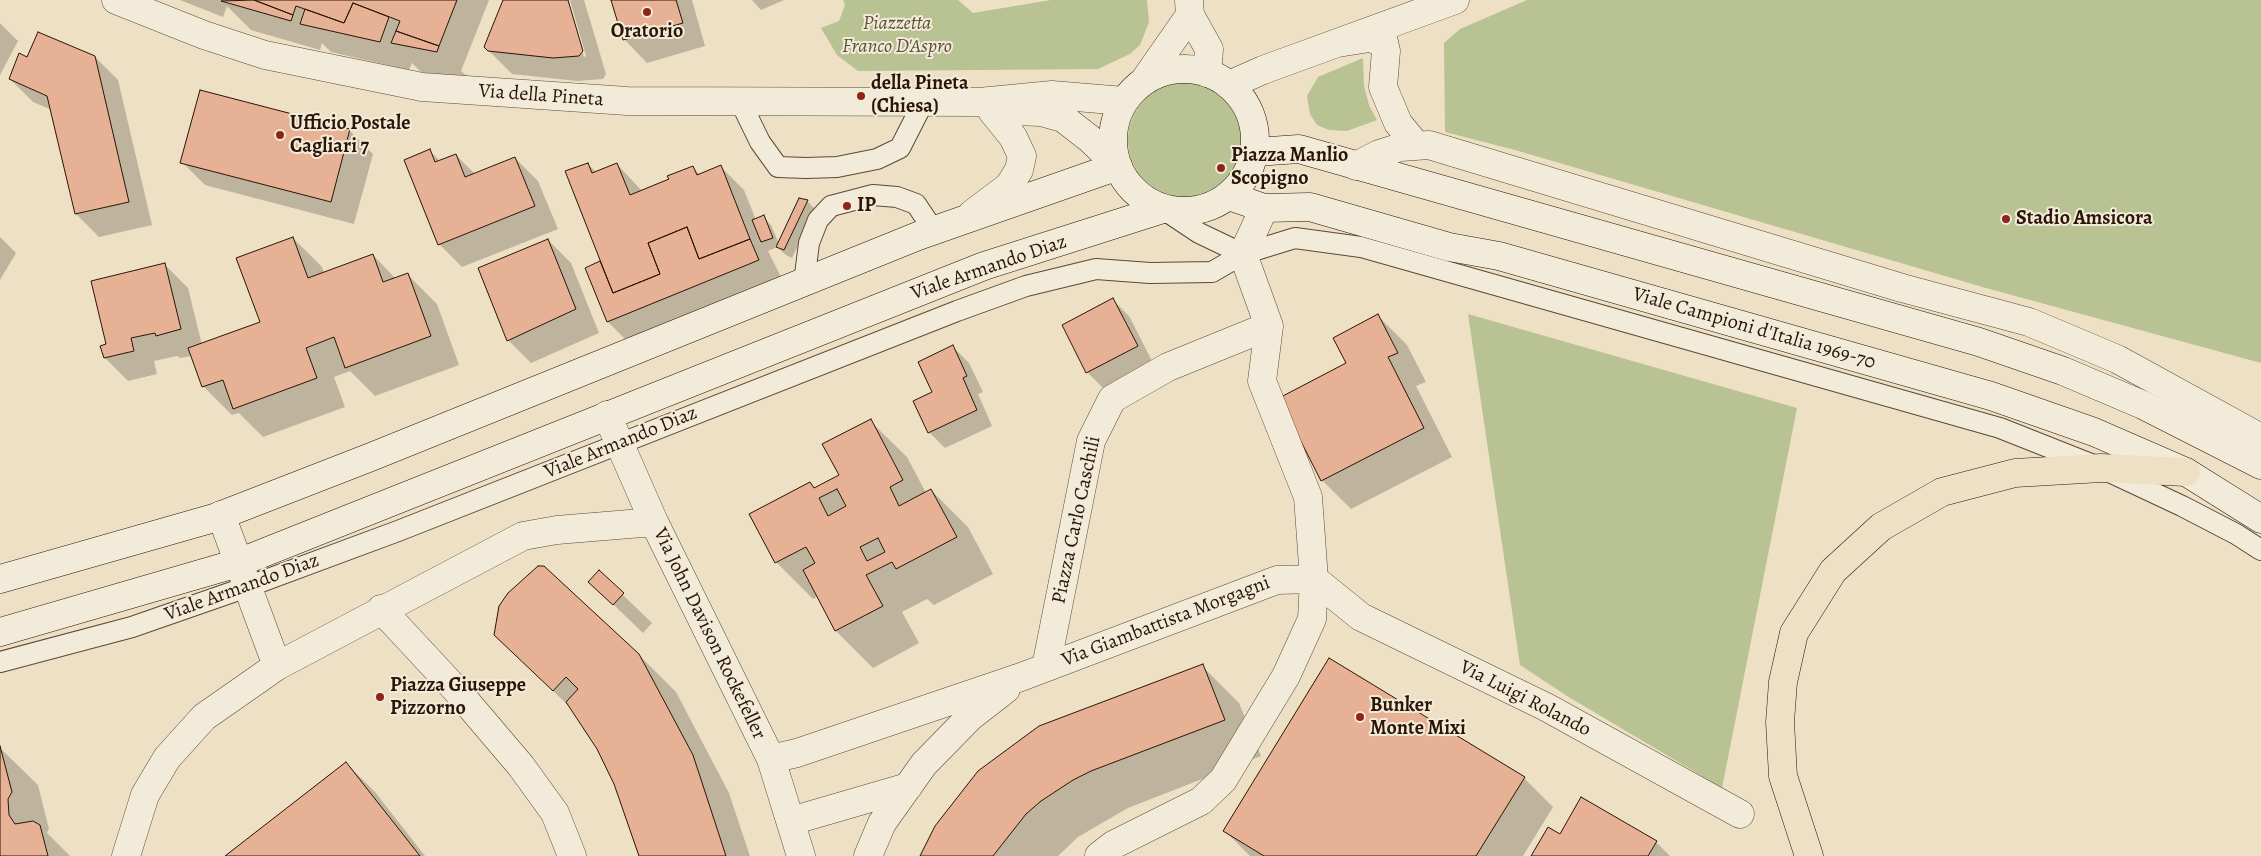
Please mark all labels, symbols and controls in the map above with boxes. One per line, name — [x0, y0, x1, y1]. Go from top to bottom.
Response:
marker: Oratorio — [641, 6, 653, 18]
park label: Piazzetta Franco D'Aspro — [842, 12, 952, 59]
place label: Oratorio — [611, 20, 683, 44]
place label: della Pineta (Chiesa) — [871, 72, 969, 119]
street label: Via della Pineta — [478, 80, 604, 112]
marker: della Pineta (Chiesa) — [855, 90, 867, 102]
place label: Ufficio Postale Cagliari 7 — [290, 112, 410, 159]
marker: Ufficio Postale Cagliari 7 — [274, 129, 286, 141]
place label: Piazza Manlio Scopigno — [1231, 144, 1348, 191]
marker: Piazza Manlio Scopigno — [1215, 162, 1227, 174]
place label: IP — [857, 194, 876, 218]
marker: IP — [841, 200, 853, 212]
place label: Stadio Amsicora — [2016, 207, 2153, 231]
marker: Stadio Amsicora — [2000, 213, 2012, 225]
street label: Viale Armando Diaz — [908, 230, 1070, 306]
street label: Viale Campioni d'Italia 1969-70 — [1630, 283, 1878, 375]
street label: Viale Armando Diaz — [541, 401, 701, 485]
street label: Piazza Carlo Caschili — [1047, 434, 1107, 606]
street label: Via John Davison Rockefeller — [647, 524, 771, 744]
street label: Viale Armando Diaz — [161, 549, 323, 627]
street label: Via Giambattista Morgagni — [1059, 571, 1273, 673]
street label: Via Luigi Rolando — [1455, 656, 1595, 742]
place label: Piazza Giuseppe Pizzorno — [390, 674, 526, 721]
marker: Piazza Giuseppe Pizzorno — [374, 691, 386, 703]
place label: Bunker Monte Mixi — [1370, 694, 1466, 741]
marker: Bunker Monte Mixi — [1354, 711, 1366, 723]

